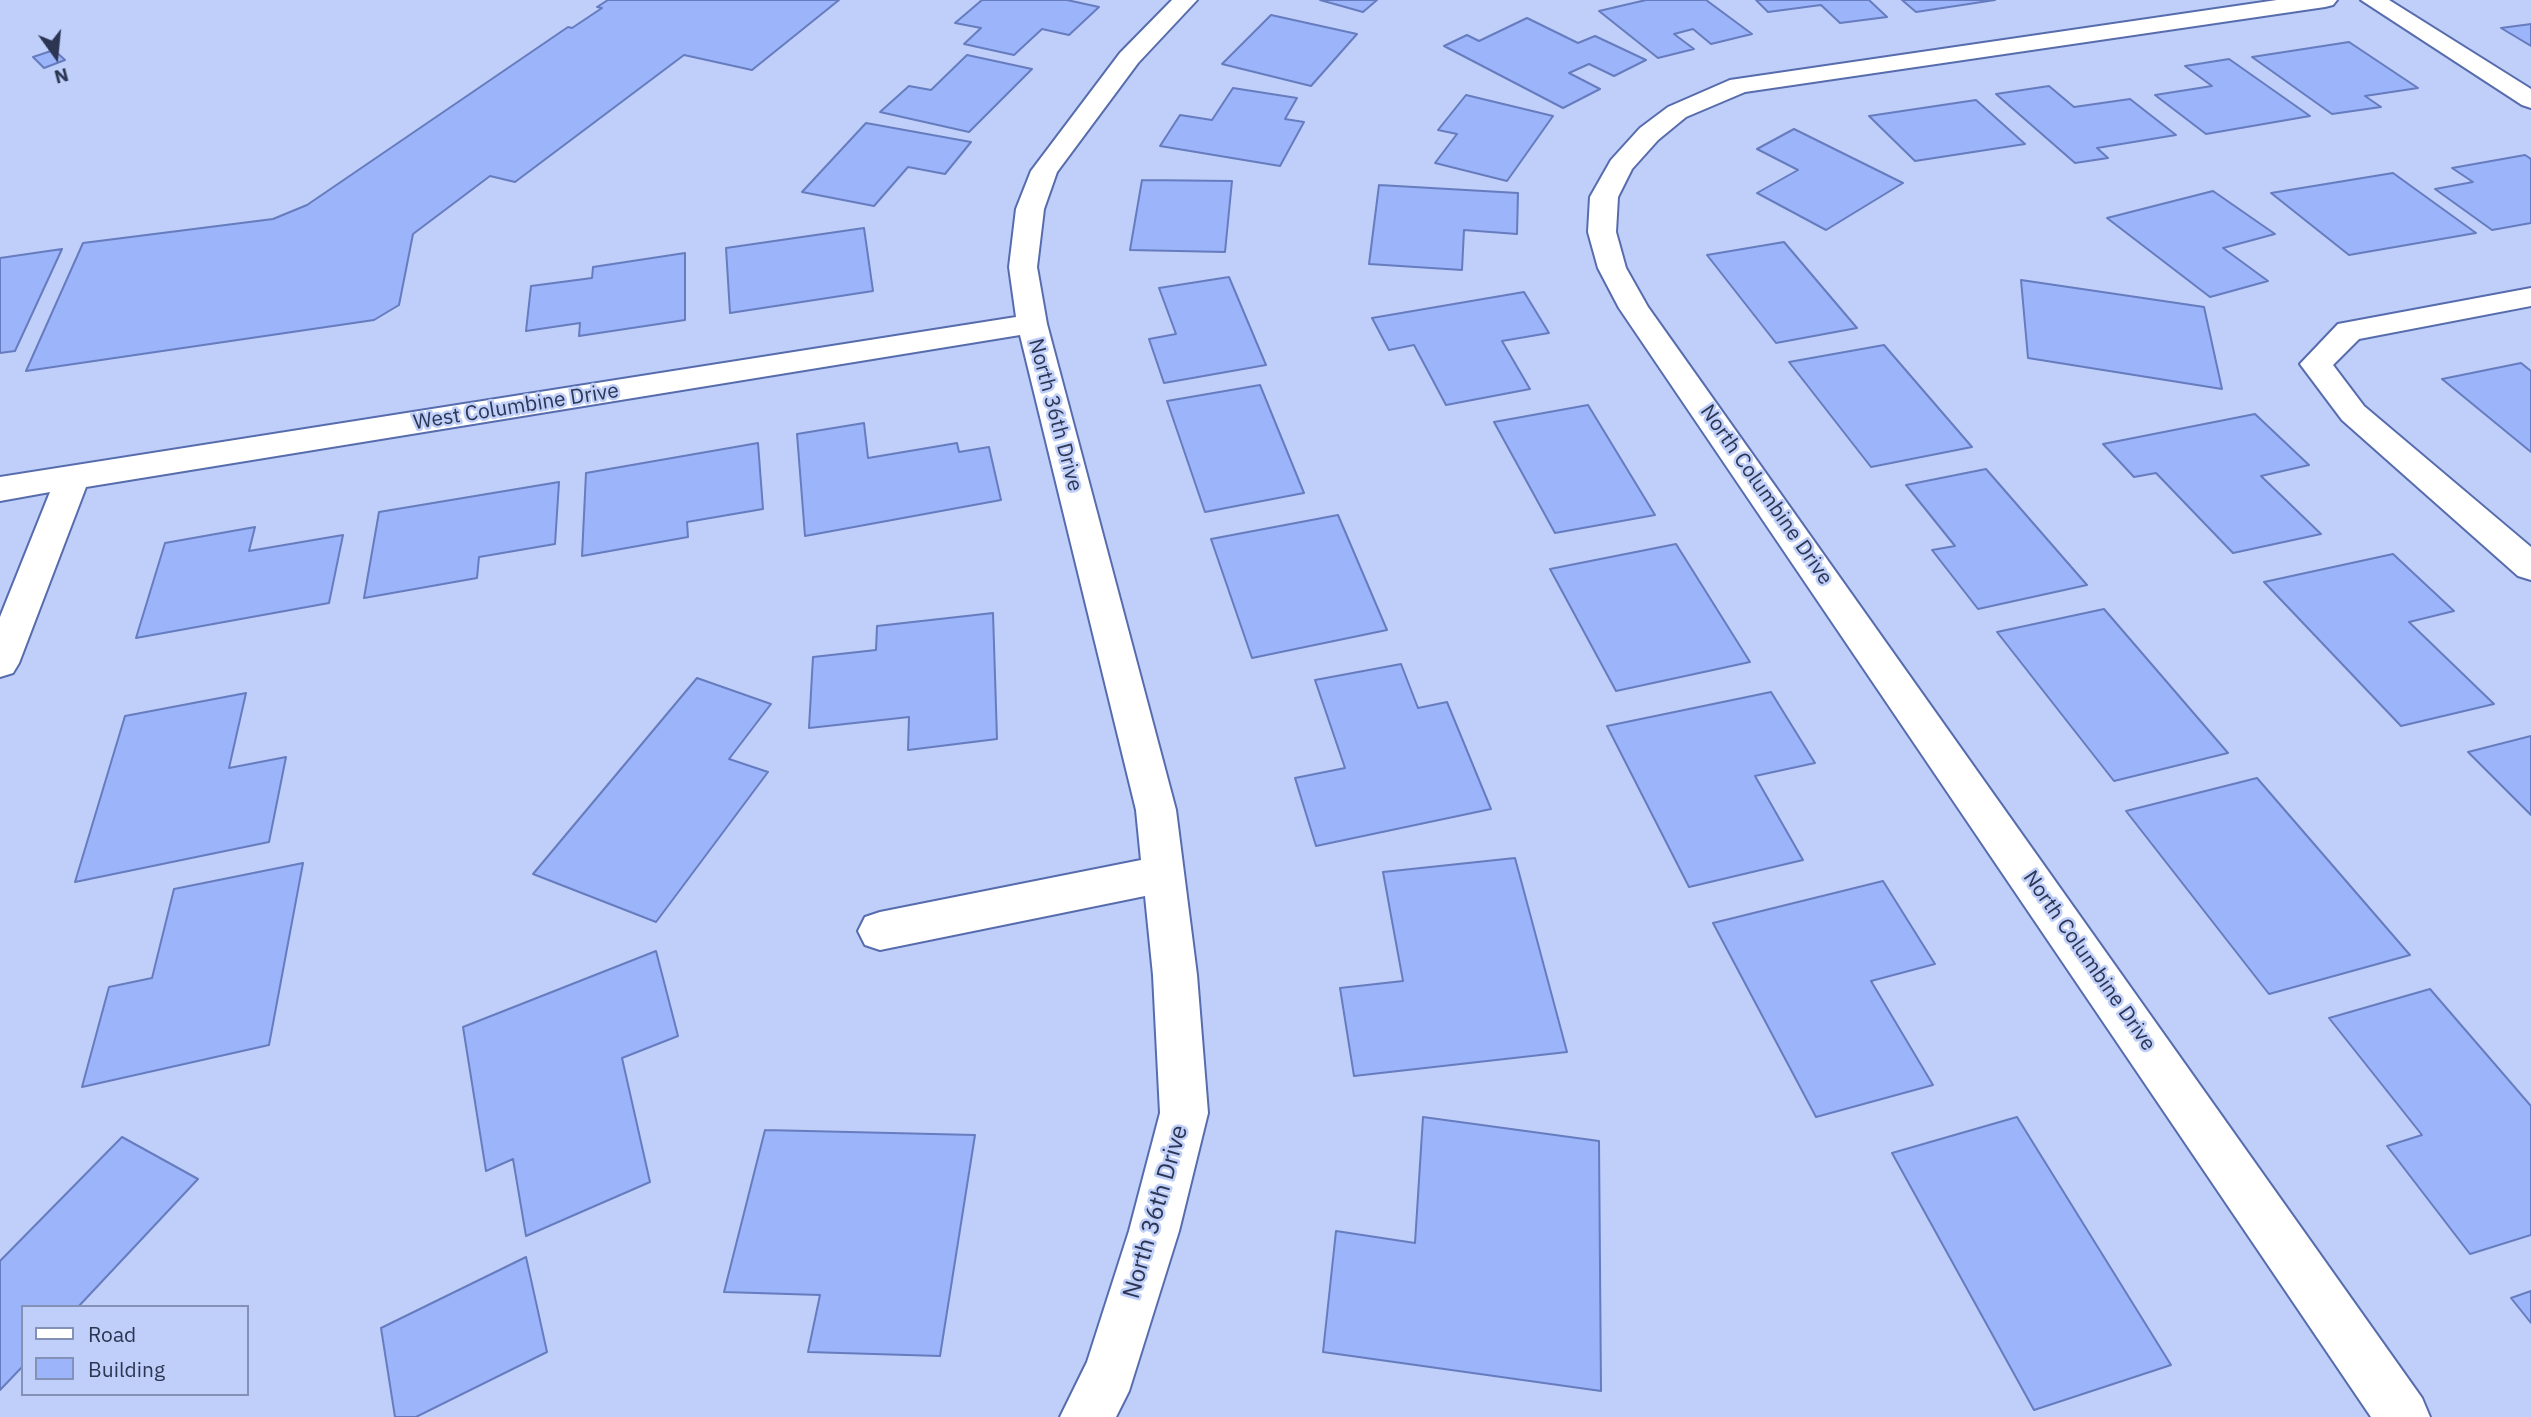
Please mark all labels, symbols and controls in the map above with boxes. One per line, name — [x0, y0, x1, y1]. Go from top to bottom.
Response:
north arrow — [21, 21, 91, 91]
text: N — [52, 63, 71, 90]
street label: North 36th Drive — [1023, 336, 1087, 494]
street label: West Columbine Drive — [411, 378, 621, 436]
street label: North Columbine Drive — [1694, 400, 1838, 590]
street label: North Columbine Drive — [2017, 866, 2161, 1056]
street label: North 36th Drive — [1117, 1122, 1195, 1302]
legend — [21, 1305, 248, 1396]
text: Road — [88, 1320, 136, 1348]
text: Building — [88, 1355, 165, 1383]

